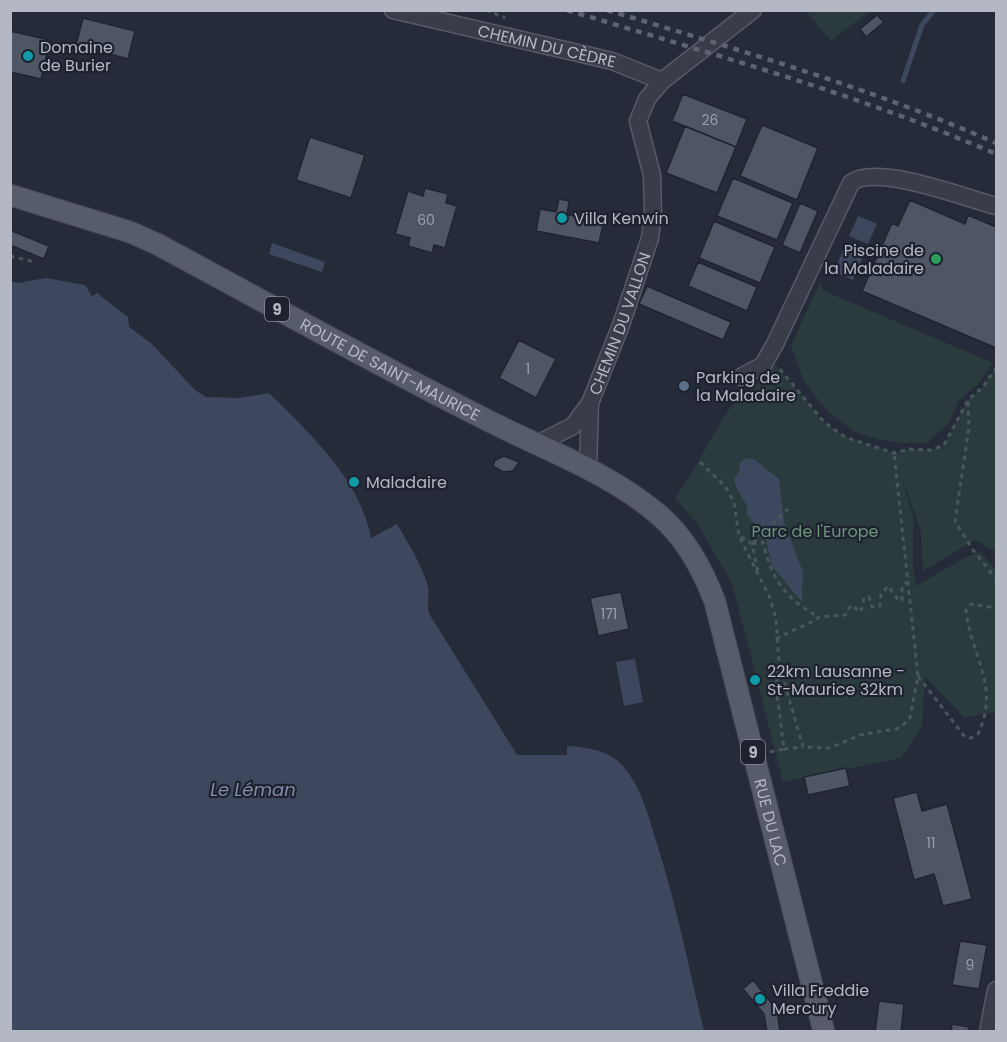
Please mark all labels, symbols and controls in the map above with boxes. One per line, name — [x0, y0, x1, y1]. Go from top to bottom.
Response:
street label: CHEMIN DU CÈDRE — [476, 19, 618, 73]
place label: Domaine de Burier — [40, 36, 113, 77]
marker: Domaine de Burier — [21, 49, 35, 63]
house number: 26 — [702, 110, 719, 130]
place label: Villa Kenwin — [574, 207, 669, 230]
house number: 60 — [417, 210, 435, 230]
marker: Villa Kenwin — [555, 211, 569, 225]
place label: Piscine de la Maladaire — [824, 239, 924, 280]
street label: CHEMIN DU VALLON — [583, 249, 656, 398]
marker: Piscine de la Maladaire — [929, 252, 943, 266]
road number: 9 — [265, 297, 289, 321]
street label: ROUTE DE SAINT-MAURICE — [296, 312, 484, 426]
house number: 1 — [526, 359, 530, 379]
place label: Parking de la Maladaire — [696, 366, 796, 407]
marker: Parking de la Maladaire — [677, 379, 691, 393]
place label: Maladaire — [366, 471, 447, 494]
marker: Maladaire — [347, 475, 361, 489]
park label: Parc de l'Europe — [752, 520, 879, 543]
house number: 171 — [601, 604, 617, 624]
place label: 22km Lausanne - St-Maurice 32km — [767, 660, 905, 701]
marker: 22km Lausanne - St-Maurice 32km — [748, 673, 762, 687]
road number: 9 — [741, 740, 765, 764]
street label: RUE DU LAC — [749, 776, 793, 868]
water label: Le Léman — [210, 777, 296, 802]
house number: 11 — [927, 833, 935, 853]
house number: 9 — [966, 955, 974, 975]
place label: Villa Freddie Mercury — [772, 979, 869, 1020]
marker: Villa Freddie Mercury — [753, 992, 767, 1006]

